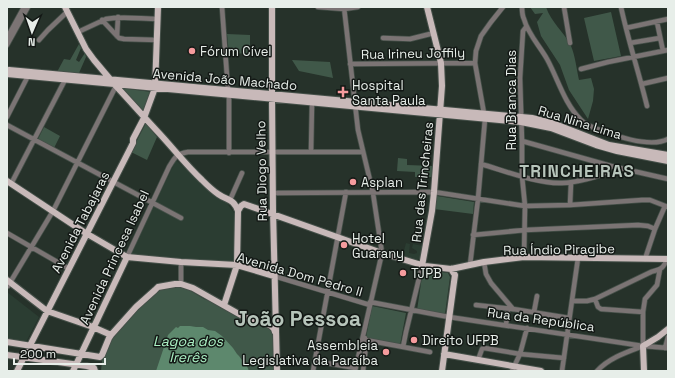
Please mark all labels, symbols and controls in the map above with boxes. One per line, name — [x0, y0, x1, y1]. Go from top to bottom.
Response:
north arrow — [12, 12, 52, 52]
text: N — [28, 35, 36, 49]
place label: Fórum Cível — [200, 43, 272, 60]
street label: Rua Irineu Joffily — [361, 44, 465, 63]
marker: Fórum Cível — [187, 46, 197, 56]
street label: Rua Branca Dias — [503, 50, 520, 150]
street label: Avenida João Machado — [152, 65, 298, 94]
place label: Hospital Santa Paula — [352, 77, 426, 109]
marker: Hospital Santa Paula — [337, 86, 349, 98]
street label: Rua Nina Lima — [536, 102, 624, 143]
street label: Rua Diogo Velho — [252, 120, 271, 222]
street label: Rua das Trincheiras — [408, 121, 437, 243]
district label: TRINCHEIRAS — [519, 160, 635, 182]
street label: Avenida Tabajaras — [47, 168, 113, 276]
place label: Asplan — [361, 174, 403, 191]
marker: Asplan — [348, 177, 358, 187]
street label: Avenida Princesa Isabel — [76, 187, 153, 327]
place label: Hotel Guarany — [352, 230, 404, 262]
marker: Hotel Guarany — [339, 240, 349, 250]
street label: Rua Índio Piragibe — [503, 240, 615, 259]
street label: Avenida Dom Pedro II — [235, 248, 365, 301]
place label: TJPB — [411, 265, 442, 282]
marker: TJPB — [398, 268, 408, 278]
street label: Rua da República — [486, 304, 596, 336]
district label: João Pessoa — [235, 305, 361, 332]
water label: Lagoa dos Irerês — [153, 332, 224, 366]
place label: Direito UFPB — [422, 332, 499, 349]
marker: Direito UFPB — [409, 335, 419, 345]
place label: Assembleia Legislativa da Paraíba — [242, 337, 379, 369]
scale bar — [14, 340, 105, 366]
text: 200 m — [20, 346, 56, 362]
marker: Assembleia Legislativa da Paraíba — [381, 347, 391, 357]

